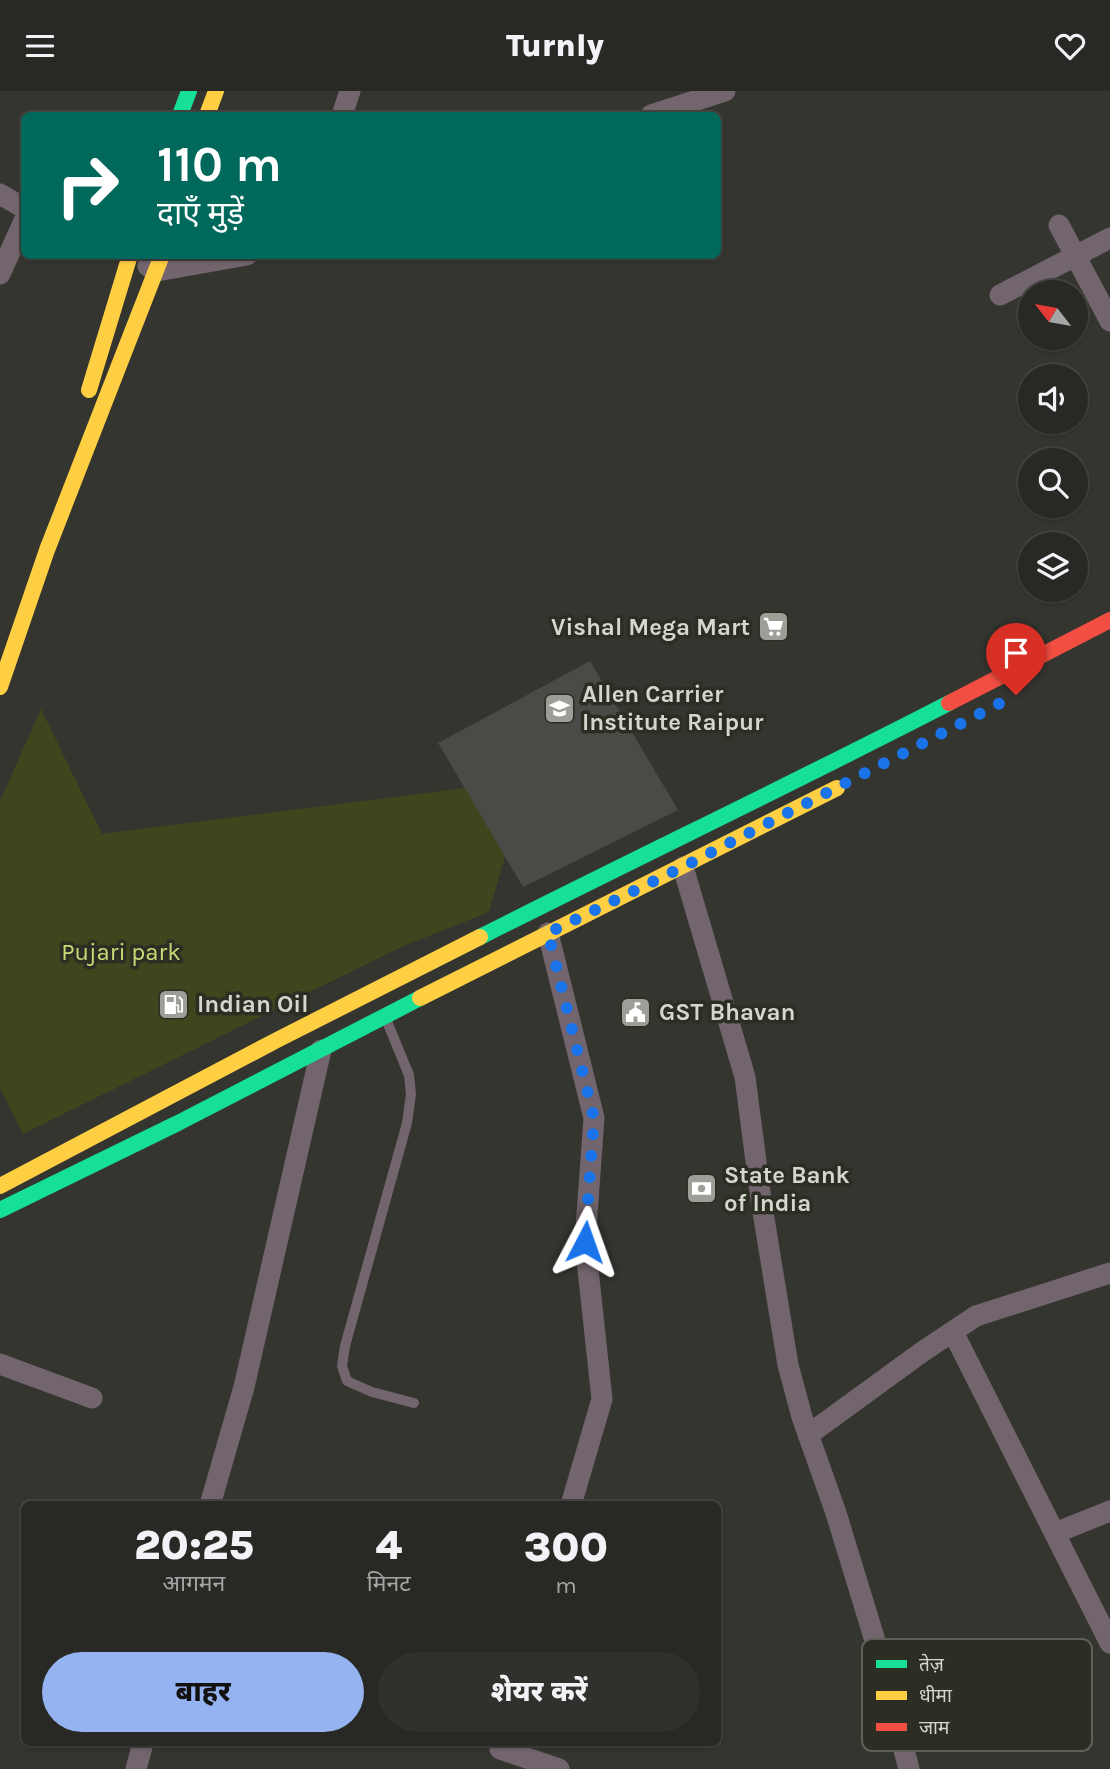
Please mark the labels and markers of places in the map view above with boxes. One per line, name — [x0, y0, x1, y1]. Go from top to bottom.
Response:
supermarket icon: Vishal Mega Mart — [756, 610, 790, 644]
place label: Vishal Mega Mart — [551, 613, 750, 641]
pin — [986, 623, 1046, 695]
place label: Allen Carrier Institute Raipur — [582, 680, 764, 736]
school or university icon: Allen Carrier Institute Raipur — [542, 691, 576, 725]
fuel station icon: Indian Oil — [157, 987, 191, 1021]
place label: Indian Oil — [197, 990, 309, 1018]
public building icon: GST Bhavan — [619, 995, 653, 1029]
place label: GST Bhavan — [659, 998, 795, 1026]
place label: State Bank of India — [724, 1161, 850, 1217]
bank icon: State Bank of India — [684, 1172, 718, 1206]

